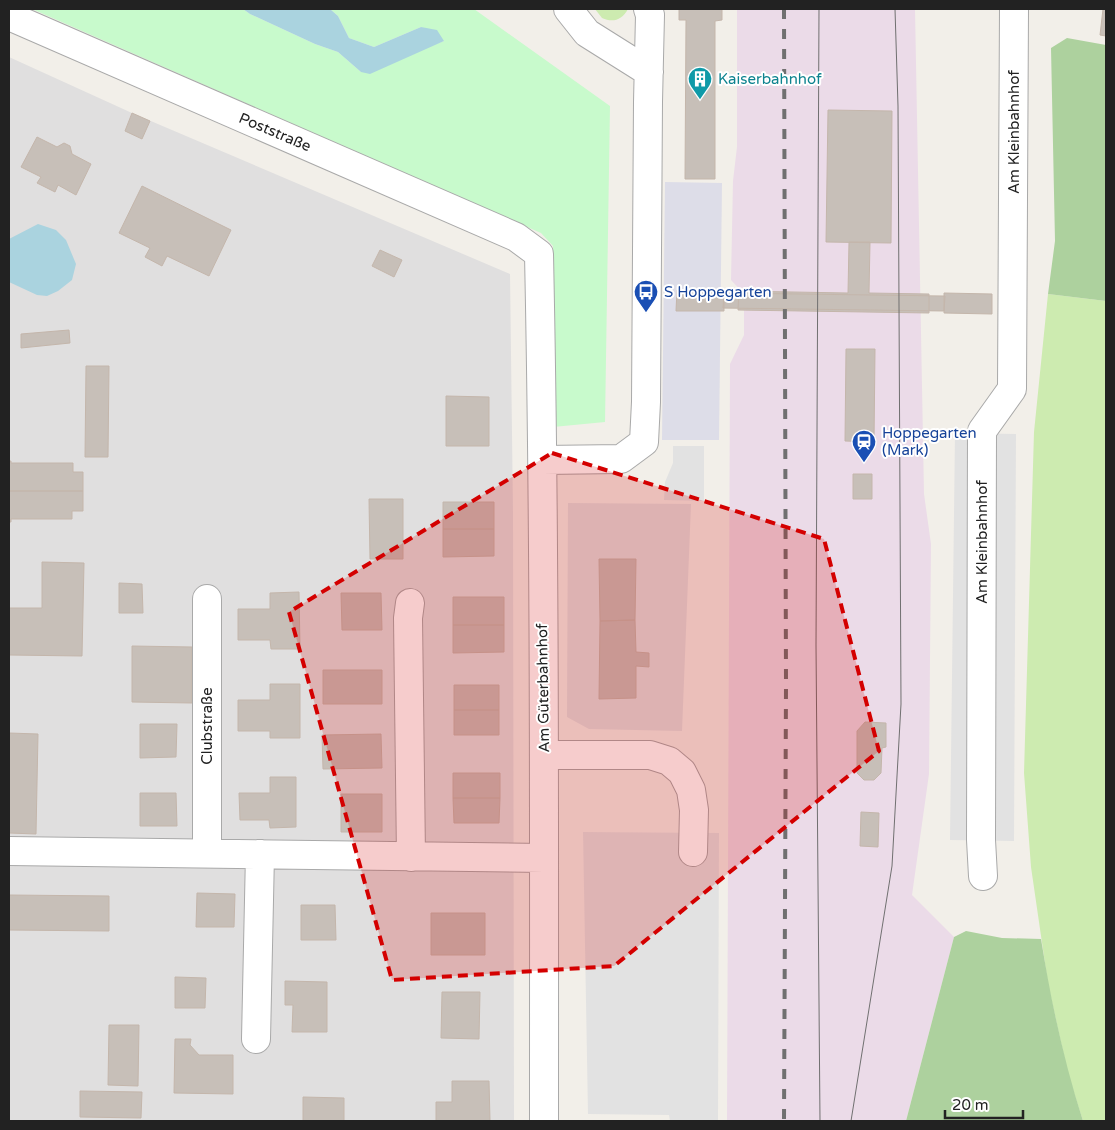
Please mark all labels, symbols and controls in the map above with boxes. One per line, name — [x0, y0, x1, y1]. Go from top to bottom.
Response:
building icon: Kaiserbahnhof — [687, 66, 713, 100]
place label: Kaiserbahnhof — [718, 70, 822, 88]
street label: Am Kleinbahnhof — [1005, 70, 1023, 194]
street label: Poststraße — [236, 109, 314, 155]
bus stop icon: S Hoppegarten — [633, 279, 659, 313]
place label: S Hoppegarten — [664, 283, 772, 301]
place label: Hoppegarten (Mark) — [882, 424, 977, 459]
station icon: Hoppegarten (Mark) — [851, 429, 877, 463]
street label: Am Kleinbahnhof — [973, 480, 991, 604]
street label: Am Güterbahnhof — [533, 623, 553, 753]
street label: Clubstraße — [198, 687, 216, 765]
scale bar — [945, 1088, 1022, 1120]
text: 20 m — [952, 1096, 989, 1114]

